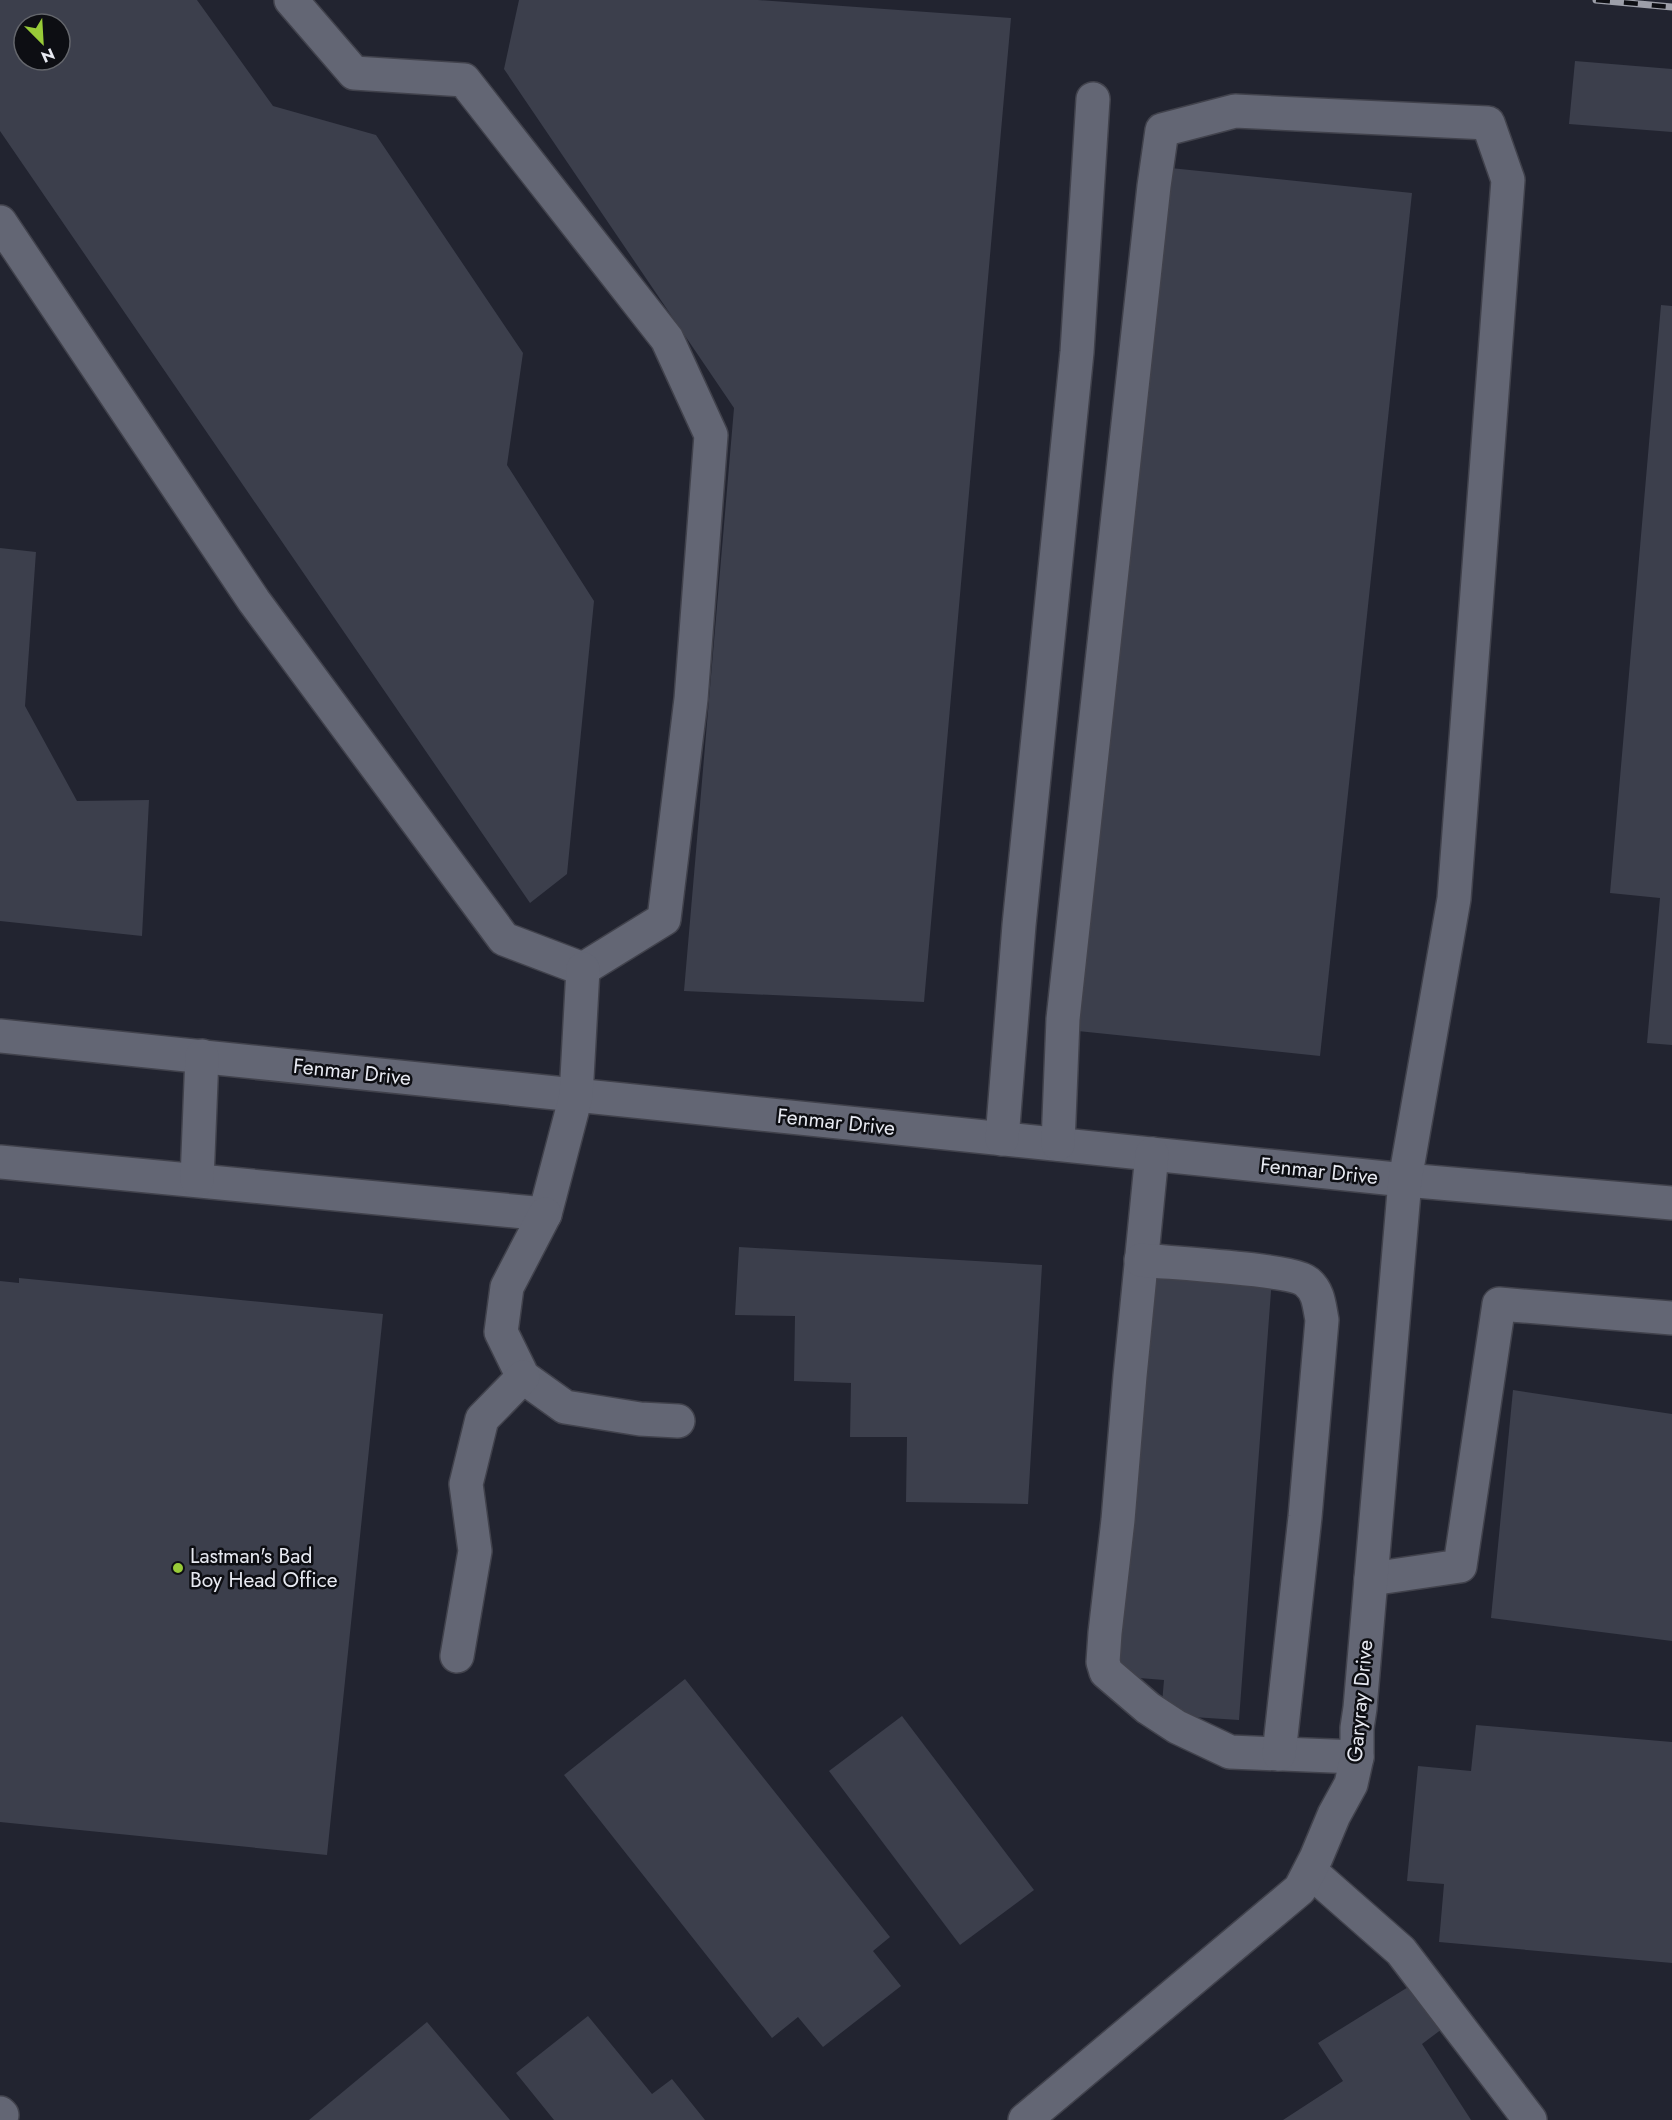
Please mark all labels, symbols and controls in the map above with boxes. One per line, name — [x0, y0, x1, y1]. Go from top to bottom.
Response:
north arrow — [12, 12, 72, 72]
text: N — [37, 42, 58, 68]
street label: Fenmar Drive — [292, 1051, 413, 1093]
street label: Fenmar Drive — [776, 1101, 897, 1143]
street label: Fenmar Drive — [1259, 1150, 1380, 1192]
place label: Lastman's Bad Boy Head Office — [190, 1541, 338, 1595]
marker: Lastman's Bad Boy Head Office — [171, 1561, 185, 1575]
street label: Garyray Drive — [1340, 1638, 1380, 1764]

